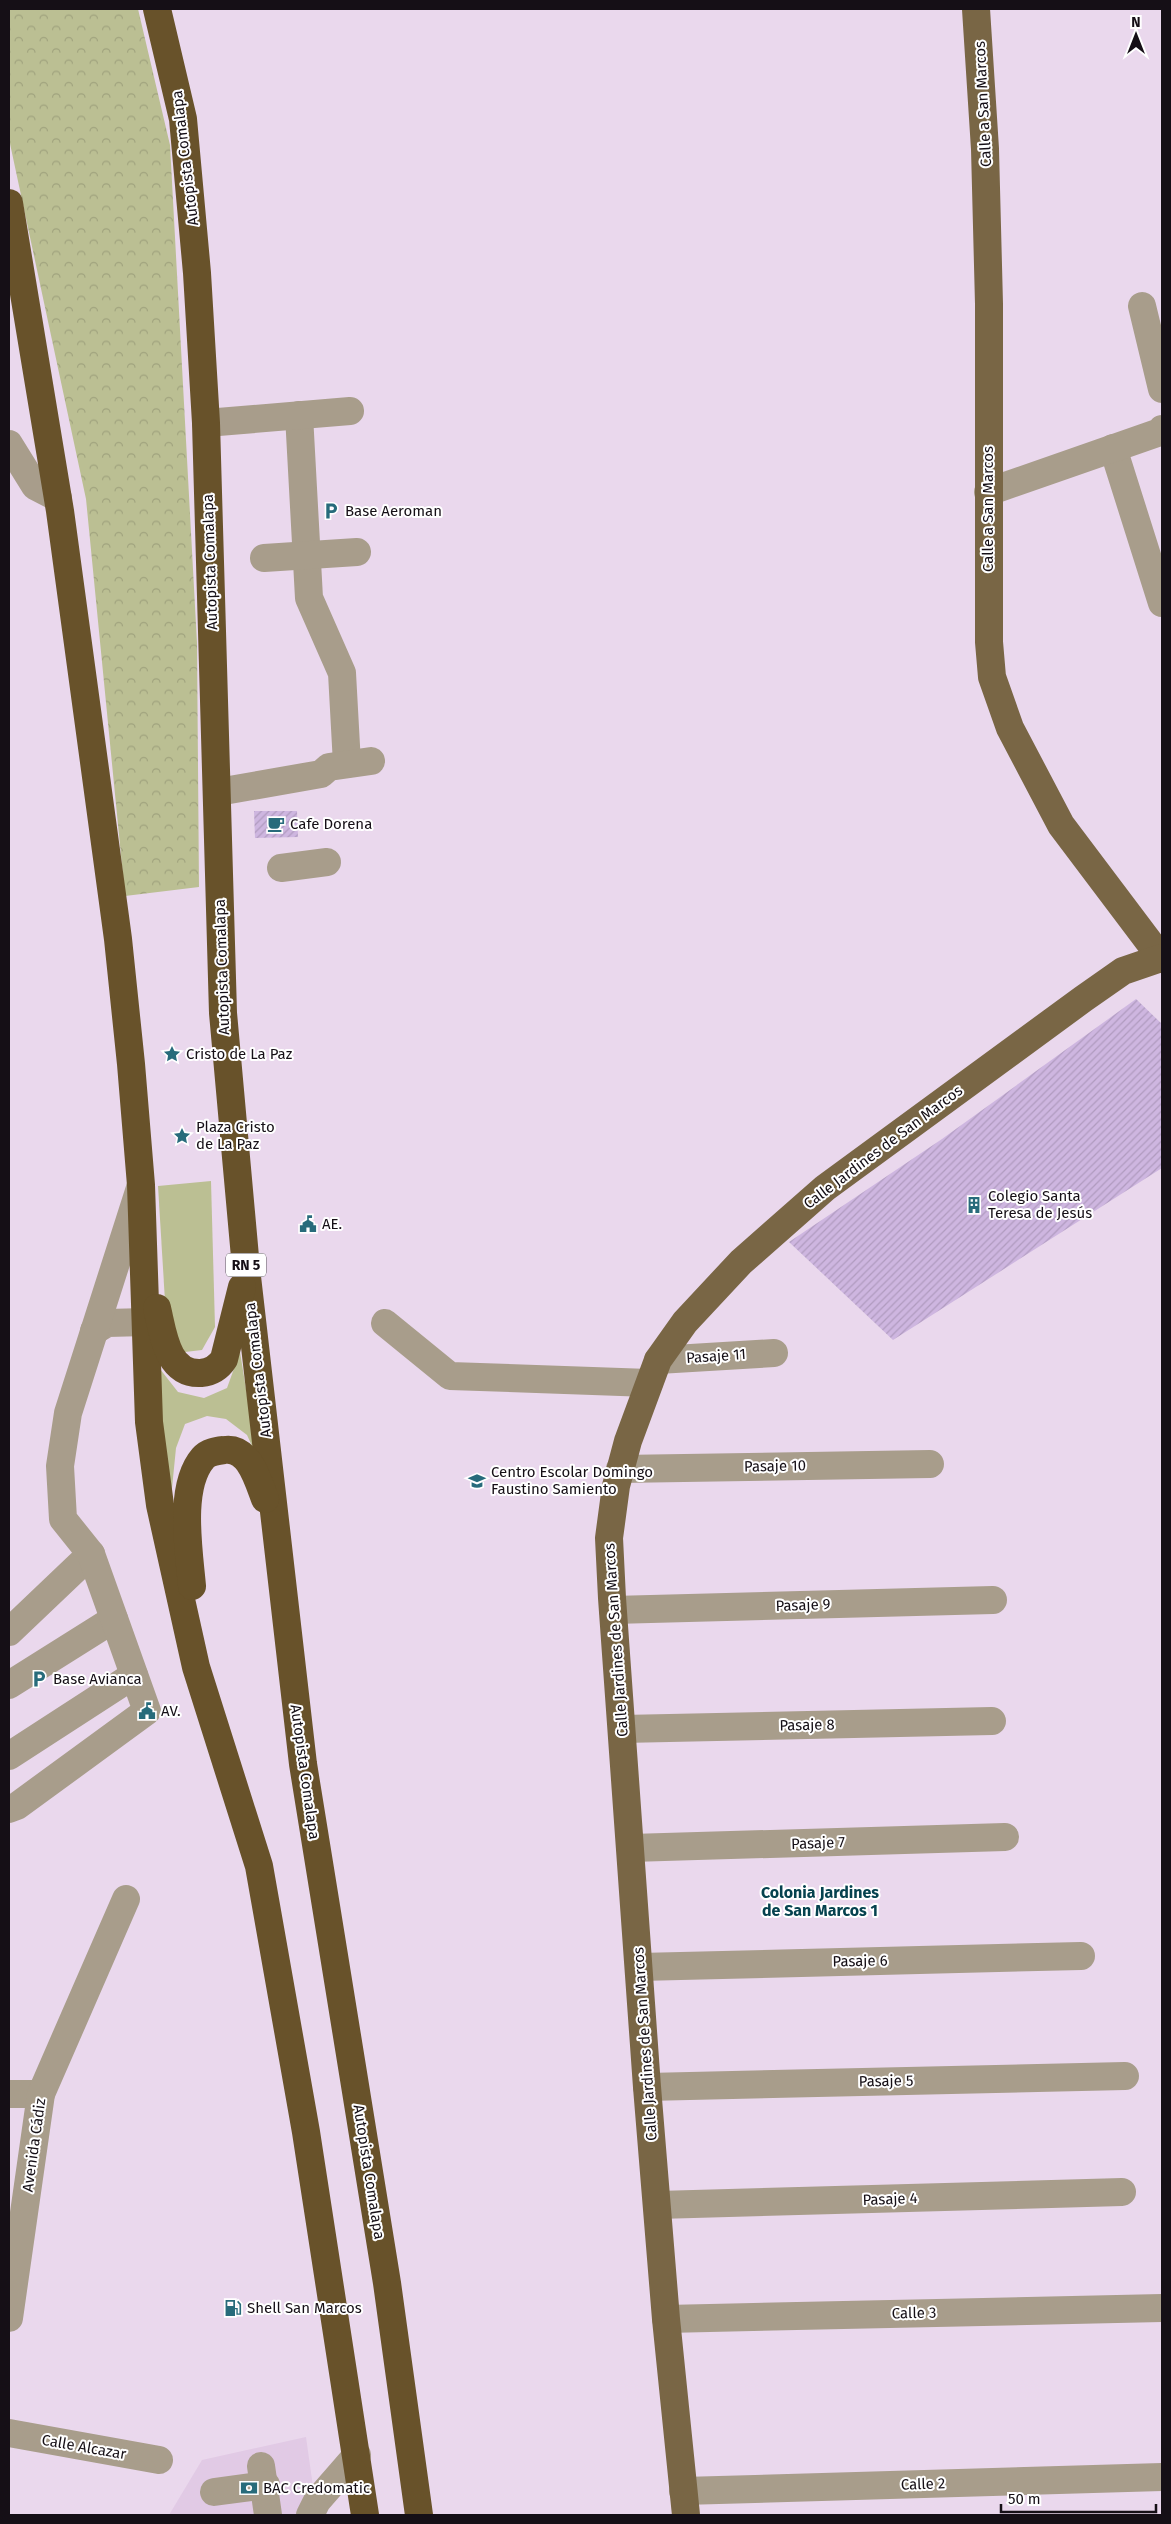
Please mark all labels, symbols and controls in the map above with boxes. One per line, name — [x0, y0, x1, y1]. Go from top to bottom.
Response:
north arrow — [1111, 10, 1161, 60]
text: N — [1131, 14, 1141, 31]
street label: Calle a San Marcos — [971, 41, 995, 167]
street label: Autopista Comalapa — [168, 89, 202, 227]
street label: Calle a San Marcos — [979, 446, 997, 572]
street label: Autopista Comalapa — [199, 494, 221, 630]
parking icon: Base Aeroman — [321, 501, 341, 521]
place label: Base Aeroman — [345, 502, 442, 520]
cafe icon: Cafe Dorena — [266, 814, 286, 834]
place label: Cafe Dorena — [290, 815, 372, 833]
street label: Autopista Comalapa — [211, 899, 233, 1035]
place icon: Cristo de La Paz — [162, 1044, 182, 1064]
place label: Cristo de La Paz — [186, 1045, 293, 1063]
street label: Calle Jardines de San Marcos — [800, 1081, 966, 1213]
place label: Plaza Cristo de La Paz — [196, 1118, 275, 1153]
place icon: Plaza Cristo de La Paz — [172, 1126, 192, 1146]
place label: Colegio Santa Teresa de Jesús — [988, 1187, 1092, 1222]
building icon: Colegio Santa Teresa de Jesús — [964, 1195, 984, 1215]
public building icon: AE. — [298, 1214, 318, 1234]
place label: AE. — [322, 1215, 342, 1233]
road number: RN 5 — [226, 1254, 266, 1276]
street label: Autopista Comalapa — [241, 1301, 275, 1439]
street label: Pasaje 11 — [685, 1345, 747, 1367]
street label: Pasaje 10 — [744, 1456, 806, 1476]
place label: Centro Escolar Domingo Faustino Samiento — [491, 1463, 653, 1498]
school or university icon: Centro Escolar Domingo Faustino Samiento — [467, 1471, 487, 1491]
street label: Calle Jardines de San Marcos — [600, 1542, 632, 1738]
street label: Pasaje 9 — [775, 1595, 831, 1615]
parking icon: Base Avianca — [29, 1669, 49, 1689]
place label: Base Avianca — [53, 1670, 142, 1688]
public building icon: AV. — [137, 1701, 157, 1721]
place label: AV. — [161, 1702, 181, 1720]
street label: Autopista Comalapa — [287, 1703, 323, 1841]
street label: Pasaje 8 — [779, 1716, 835, 1734]
street label: Pasaje 7 — [791, 1833, 846, 1853]
district label: Colonia Jardines de San Marcos 1 — [761, 1883, 879, 1920]
street label: Calle Jardines de San Marcos — [629, 1946, 661, 2142]
street label: Pasaje 6 — [832, 1952, 888, 1970]
street label: Pasaje 5 — [859, 2072, 913, 2090]
street label: Avenida Cádiz — [19, 2097, 50, 2193]
street label: Autopista Comalapa — [349, 2103, 389, 2241]
street label: Pasaje 4 — [862, 2189, 918, 2209]
fuel station icon: Shell San Marcos — [223, 2298, 243, 2318]
place label: Shell San Marcos — [247, 2299, 362, 2317]
street label: Calle 3 — [892, 2304, 936, 2322]
street label: Calle Alcazar — [40, 2431, 128, 2463]
street label: Calle 2 — [900, 2474, 946, 2494]
bank icon: BAC Credomatic — [239, 2478, 259, 2498]
place label: BAC Credomatic — [263, 2479, 370, 2497]
scale bar — [1001, 2482, 1156, 2514]
text: 50 m — [1008, 2490, 1041, 2508]

